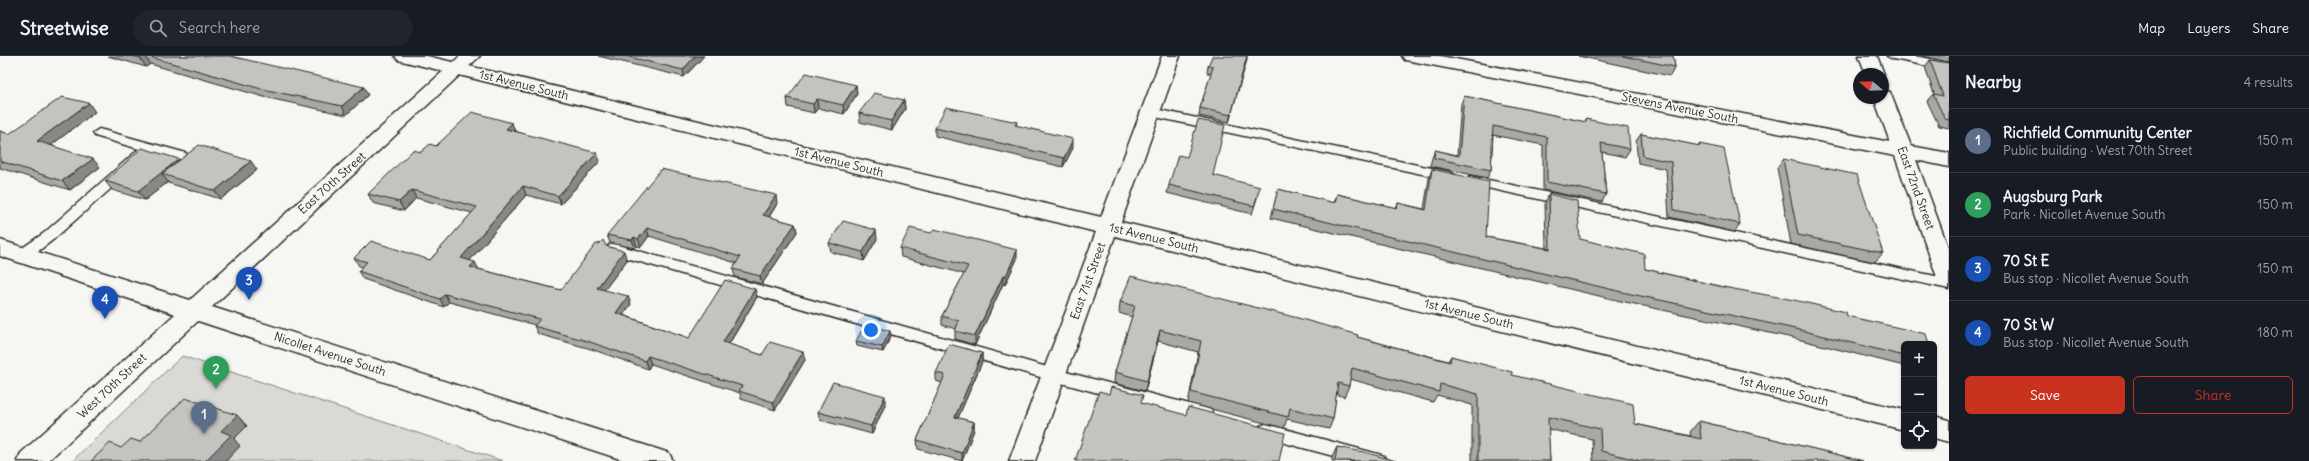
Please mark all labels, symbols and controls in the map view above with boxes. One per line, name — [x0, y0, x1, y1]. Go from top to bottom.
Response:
search box — [133, 10, 413, 46]
text: Streetwise — [20, 16, 109, 40]
icon: search — [147, 17, 169, 39]
text: Search here — [179, 18, 260, 37]
text: Map — [2138, 19, 2165, 37]
text: Layers — [2187, 19, 2230, 37]
text: Share — [2252, 19, 2289, 37]
street label: 1st Avenue South — [478, 66, 570, 103]
north arrow — [1853, 68, 1889, 104]
text: Nearby — [1965, 71, 2021, 93]
text: 4 results — [2244, 74, 2293, 91]
street label: Stevens Avenue South — [1620, 89, 1740, 126]
text: Richfield Community Center — [2003, 123, 2192, 142]
text: 1 — [1975, 132, 1981, 149]
text: 150 m — [2257, 132, 2293, 149]
text: Public building · West 70th Street — [2003, 142, 2192, 159]
street label: 1st Avenue South — [793, 143, 885, 180]
street label: East 72nd Street — [1894, 144, 1938, 231]
street label: East 70th Street — [295, 148, 369, 217]
text: Augsburg Park — [2003, 187, 2102, 206]
text: 2 — [1974, 196, 1982, 213]
text: 150 m — [2257, 196, 2293, 213]
text: Park · Nicollet Avenue South — [2003, 206, 2166, 223]
street label: 1st Avenue South — [1108, 219, 1200, 256]
street label: East 71st Street — [1067, 240, 1108, 322]
text: 70 St E — [2003, 251, 2049, 270]
text: 3 — [1974, 260, 1982, 277]
text: 150 m — [2257, 260, 2293, 277]
pin: 3 — [236, 267, 262, 300]
text: Bus stop · Nicollet Avenue South — [2003, 270, 2189, 287]
pin: 4 — [92, 286, 118, 319]
street label: 1st Avenue South — [1423, 295, 1515, 332]
text: 70 St W — [2003, 315, 2054, 334]
your location — [861, 320, 881, 340]
text: 4 — [1974, 324, 1982, 341]
text: 180 m — [2257, 324, 2293, 341]
street label: Nicollet Avenue South — [272, 328, 388, 379]
text: Bus stop · Nicollet Avenue South — [2003, 334, 2189, 351]
map controls — [1901, 341, 1937, 449]
button: + — [1901, 341, 1937, 377]
street label: West 70th Street — [74, 350, 149, 421]
pin: 2 — [203, 356, 229, 389]
street label: 1st Avenue South — [1738, 372, 1830, 409]
button: Save — [1965, 376, 2125, 414]
button: Share — [2133, 376, 2293, 414]
button: − — [1901, 377, 1937, 413]
pin: 1 — [191, 401, 217, 434]
button: locate — [1901, 413, 1937, 449]

